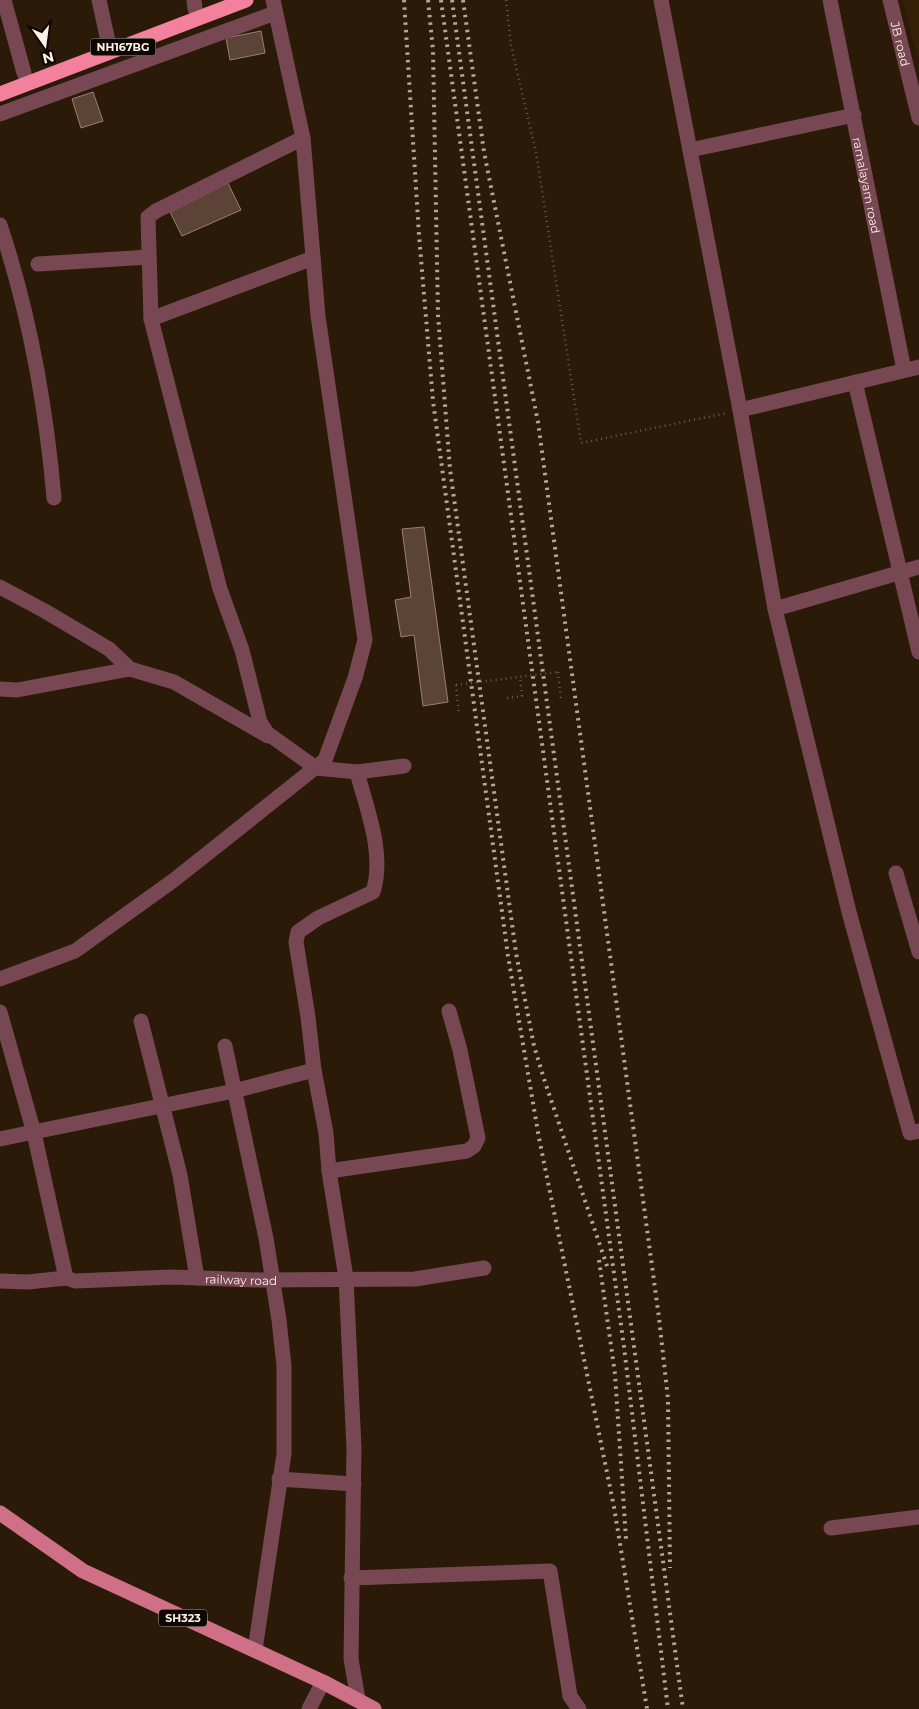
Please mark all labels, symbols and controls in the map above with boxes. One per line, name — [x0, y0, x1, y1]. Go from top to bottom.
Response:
street label: JB road — [888, 19, 913, 68]
north arrow — [20, 20, 70, 70]
road number: NH167BG — [90, 38, 156, 56]
text: N — [40, 48, 56, 68]
street label: ramalayam road — [850, 136, 884, 235]
street label: railway road — [205, 1271, 277, 1288]
road number: SH323 — [159, 1610, 207, 1626]

